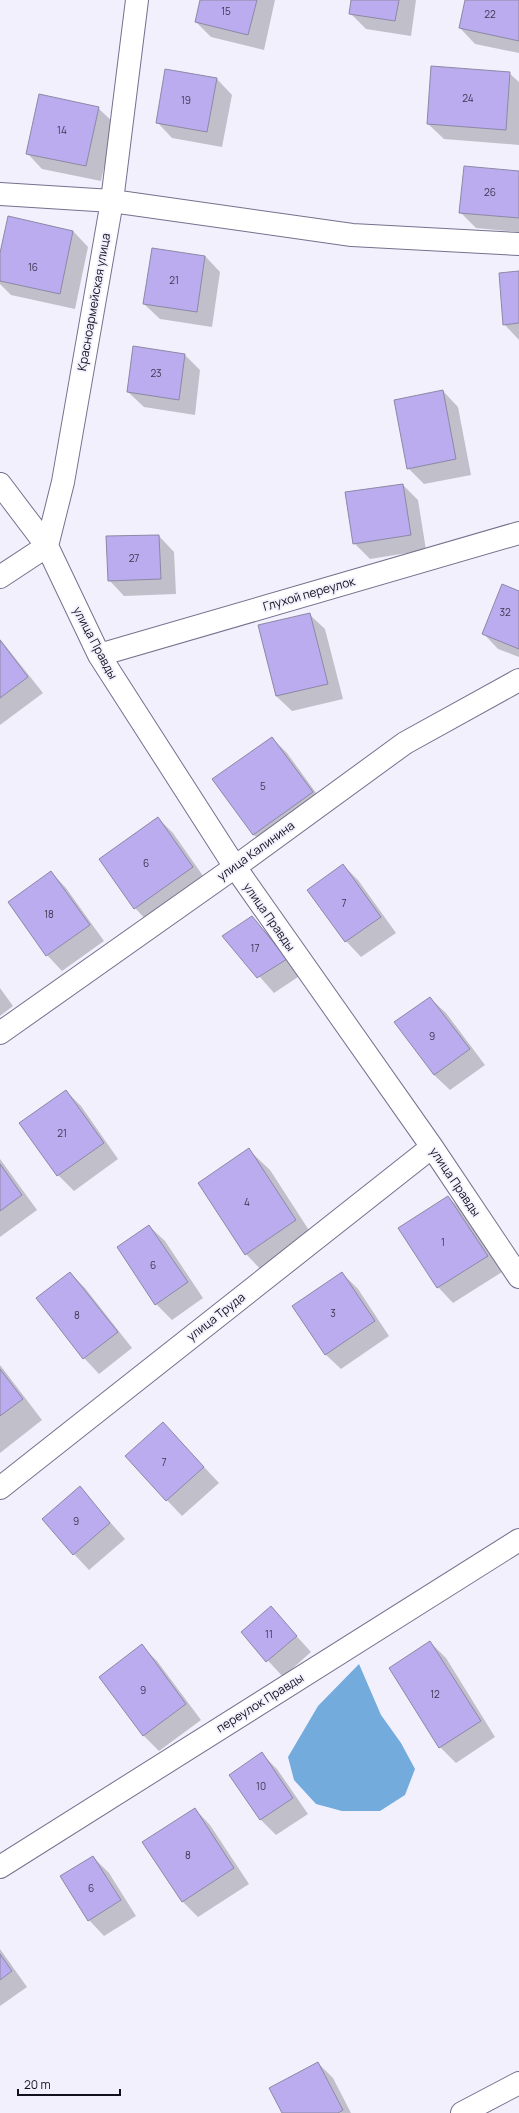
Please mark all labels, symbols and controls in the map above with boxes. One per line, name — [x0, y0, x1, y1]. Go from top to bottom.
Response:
house number: 15 — [221, 4, 231, 18]
house number: 22 — [484, 7, 496, 21]
house number: 24 — [462, 91, 474, 105]
house number: 19 — [181, 93, 191, 107]
house number: 14 — [57, 123, 67, 137]
house number: 26 — [484, 185, 496, 199]
street label: Красноармейская улица — [73, 232, 114, 372]
house number: 16 — [28, 260, 38, 274]
house number: 21 — [169, 273, 179, 287]
house number: 23 — [150, 366, 162, 380]
house number: 27 — [129, 551, 139, 565]
street label: Глухой переулок — [261, 572, 358, 615]
street label: улица Правды — [69, 603, 122, 682]
house number: 32 — [499, 605, 511, 619]
house number: 5 — [260, 779, 266, 793]
street label: улица Калинина — [214, 817, 298, 884]
house number: 6 — [143, 856, 149, 870]
street label: улица Правды — [239, 879, 299, 954]
house number: 7 — [341, 896, 347, 910]
house number: 18 — [44, 907, 54, 921]
house number: 17 — [251, 941, 259, 955]
house number: 9 — [429, 1029, 435, 1043]
house number: 21 — [57, 1126, 67, 1140]
street label: улица Правды — [426, 1144, 485, 1220]
house number: 4 — [244, 1195, 250, 1209]
house number: 1 — [441, 1235, 445, 1249]
house number: 6 — [150, 1258, 156, 1272]
street label: улица Труда — [183, 1288, 248, 1345]
house number: 3 — [330, 1306, 336, 1320]
house number: 8 — [74, 1308, 80, 1322]
house number: 7 — [161, 1455, 167, 1469]
house number: 9 — [73, 1514, 79, 1528]
house number: 11 — [265, 1627, 273, 1641]
street label: переулок Правды — [213, 1669, 307, 1736]
house number: 9 — [140, 1683, 146, 1697]
house number: 12 — [430, 1687, 440, 1701]
house number: 10 — [256, 1779, 266, 1793]
house number: 8 — [185, 1848, 191, 1862]
house number: 6 — [88, 1881, 94, 1895]
scale bar — [18, 2071, 120, 2097]
text: 20 m — [24, 2076, 51, 2093]

